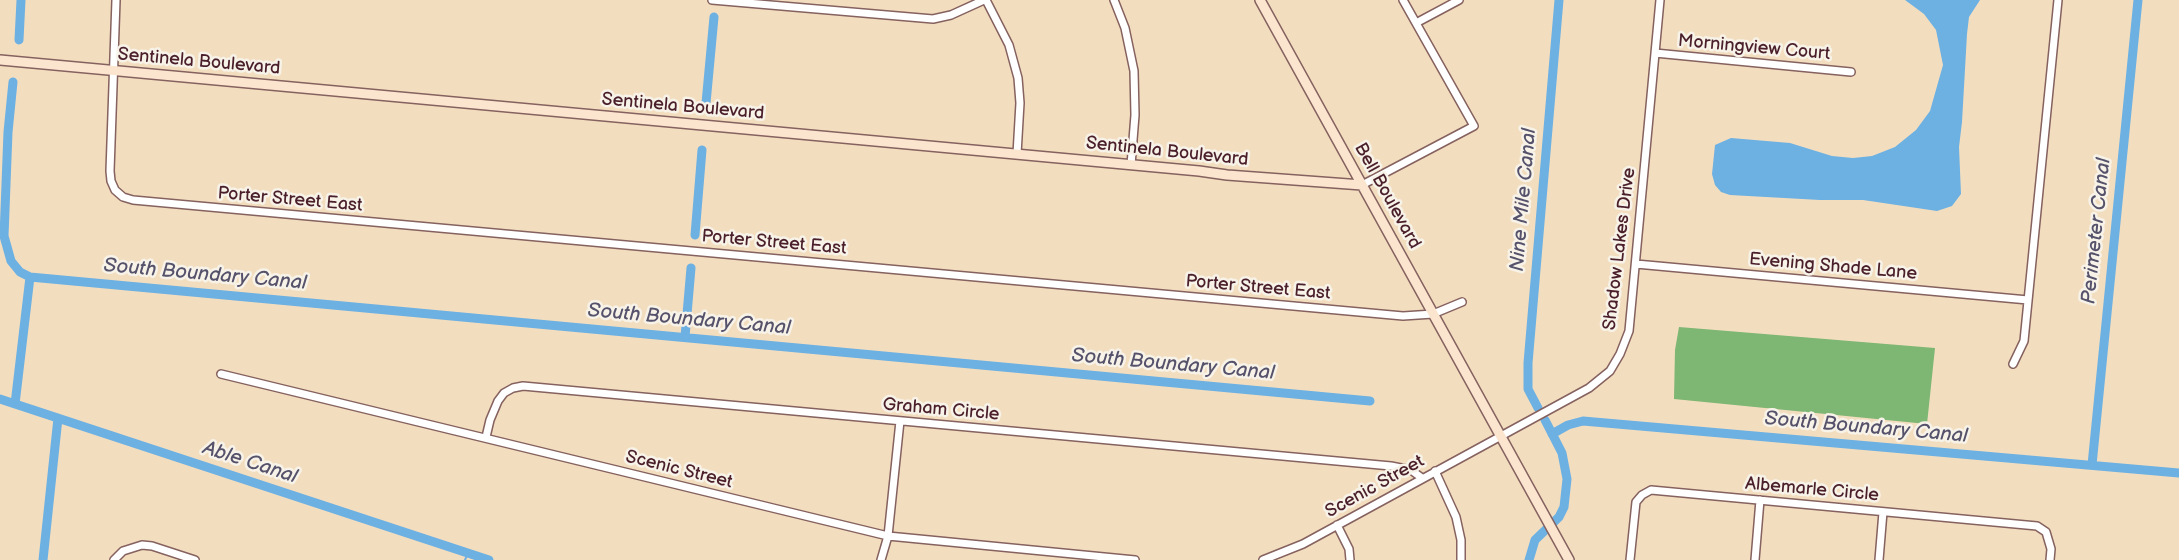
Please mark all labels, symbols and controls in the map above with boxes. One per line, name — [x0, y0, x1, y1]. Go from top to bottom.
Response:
street label: Morningview Court — [1677, 31, 1831, 65]
street label: Sentinela Boulevard — [117, 44, 281, 80]
street label: Sentinela Boulevard — [601, 89, 765, 125]
water label: Nine Mile Canal — [1506, 127, 1542, 273]
street label: Sentinela Boulevard — [1085, 133, 1249, 171]
street label: Bell Boulevard — [1349, 139, 1425, 253]
water label: Perimeter Canal — [2077, 157, 2117, 305]
street label: Shadow Lakes Drive — [1599, 166, 1641, 332]
street label: Porter Street East — [217, 183, 363, 217]
street label: Porter Street East — [701, 226, 847, 260]
street label: Evening Shade Lane — [1748, 249, 1918, 285]
water label: South Boundary Canal — [103, 254, 307, 296]
street label: Porter Street East — [1185, 271, 1331, 305]
water label: South Boundary Canal — [587, 299, 791, 341]
water label: South Boundary Canal — [1071, 344, 1275, 386]
street label: Graham Circle — [882, 394, 1000, 426]
water label: South Boundary Canal — [1764, 407, 1968, 449]
water label: Able Canal — [200, 436, 300, 490]
street label: Scenic Street — [623, 446, 735, 494]
street label: Scenic Street — [1322, 451, 1428, 523]
street label: Albemarle Circle — [1744, 473, 1880, 507]

